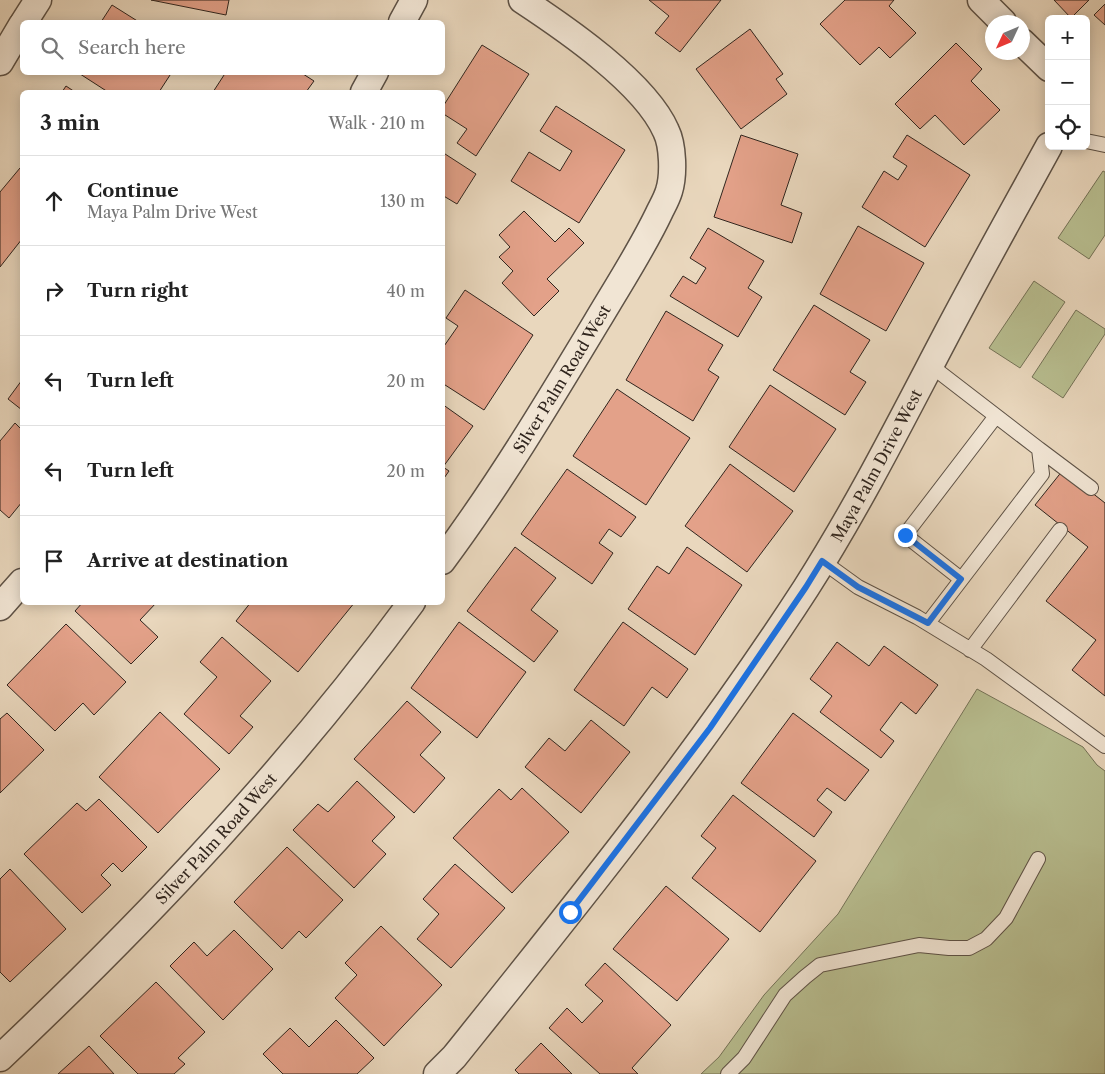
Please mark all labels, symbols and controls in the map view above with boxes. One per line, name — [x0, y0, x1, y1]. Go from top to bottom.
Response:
north arrow — [985, 15, 1030, 60]
map controls — [1045, 15, 1090, 150]
button: + — [1045, 15, 1090, 60]
search box — [20, 20, 445, 75]
icon: search — [38, 34, 66, 62]
text: Search here — [78, 36, 186, 59]
button: − — [1045, 60, 1090, 105]
button: locate — [1045, 105, 1090, 150]
text: 3 min — [40, 110, 100, 135]
text: Walk · 210 m — [329, 113, 425, 133]
text: Continue — [87, 179, 179, 202]
icon: ahead — [40, 187, 68, 215]
text: 130 m — [380, 191, 425, 211]
text: Maya Palm Drive West — [87, 202, 258, 222]
icon: right — [40, 277, 68, 305]
text: Turn right — [87, 279, 188, 302]
text: 40 m — [386, 281, 425, 301]
street label: Silver Palm Road West — [509, 301, 615, 457]
icon: left — [40, 367, 68, 395]
text: Turn left — [87, 369, 174, 392]
text: 20 m — [386, 371, 425, 391]
street label: Maya Palm Drive West — [827, 386, 926, 545]
icon: left — [40, 457, 68, 485]
text: Turn left — [87, 459, 174, 482]
text: 20 m — [386, 461, 425, 481]
route end — [894, 524, 917, 547]
icon: arrive — [40, 547, 68, 575]
text: Arrive at destination — [87, 549, 288, 572]
street label: Silver Palm Road West — [151, 768, 281, 908]
route start — [559, 901, 582, 924]

